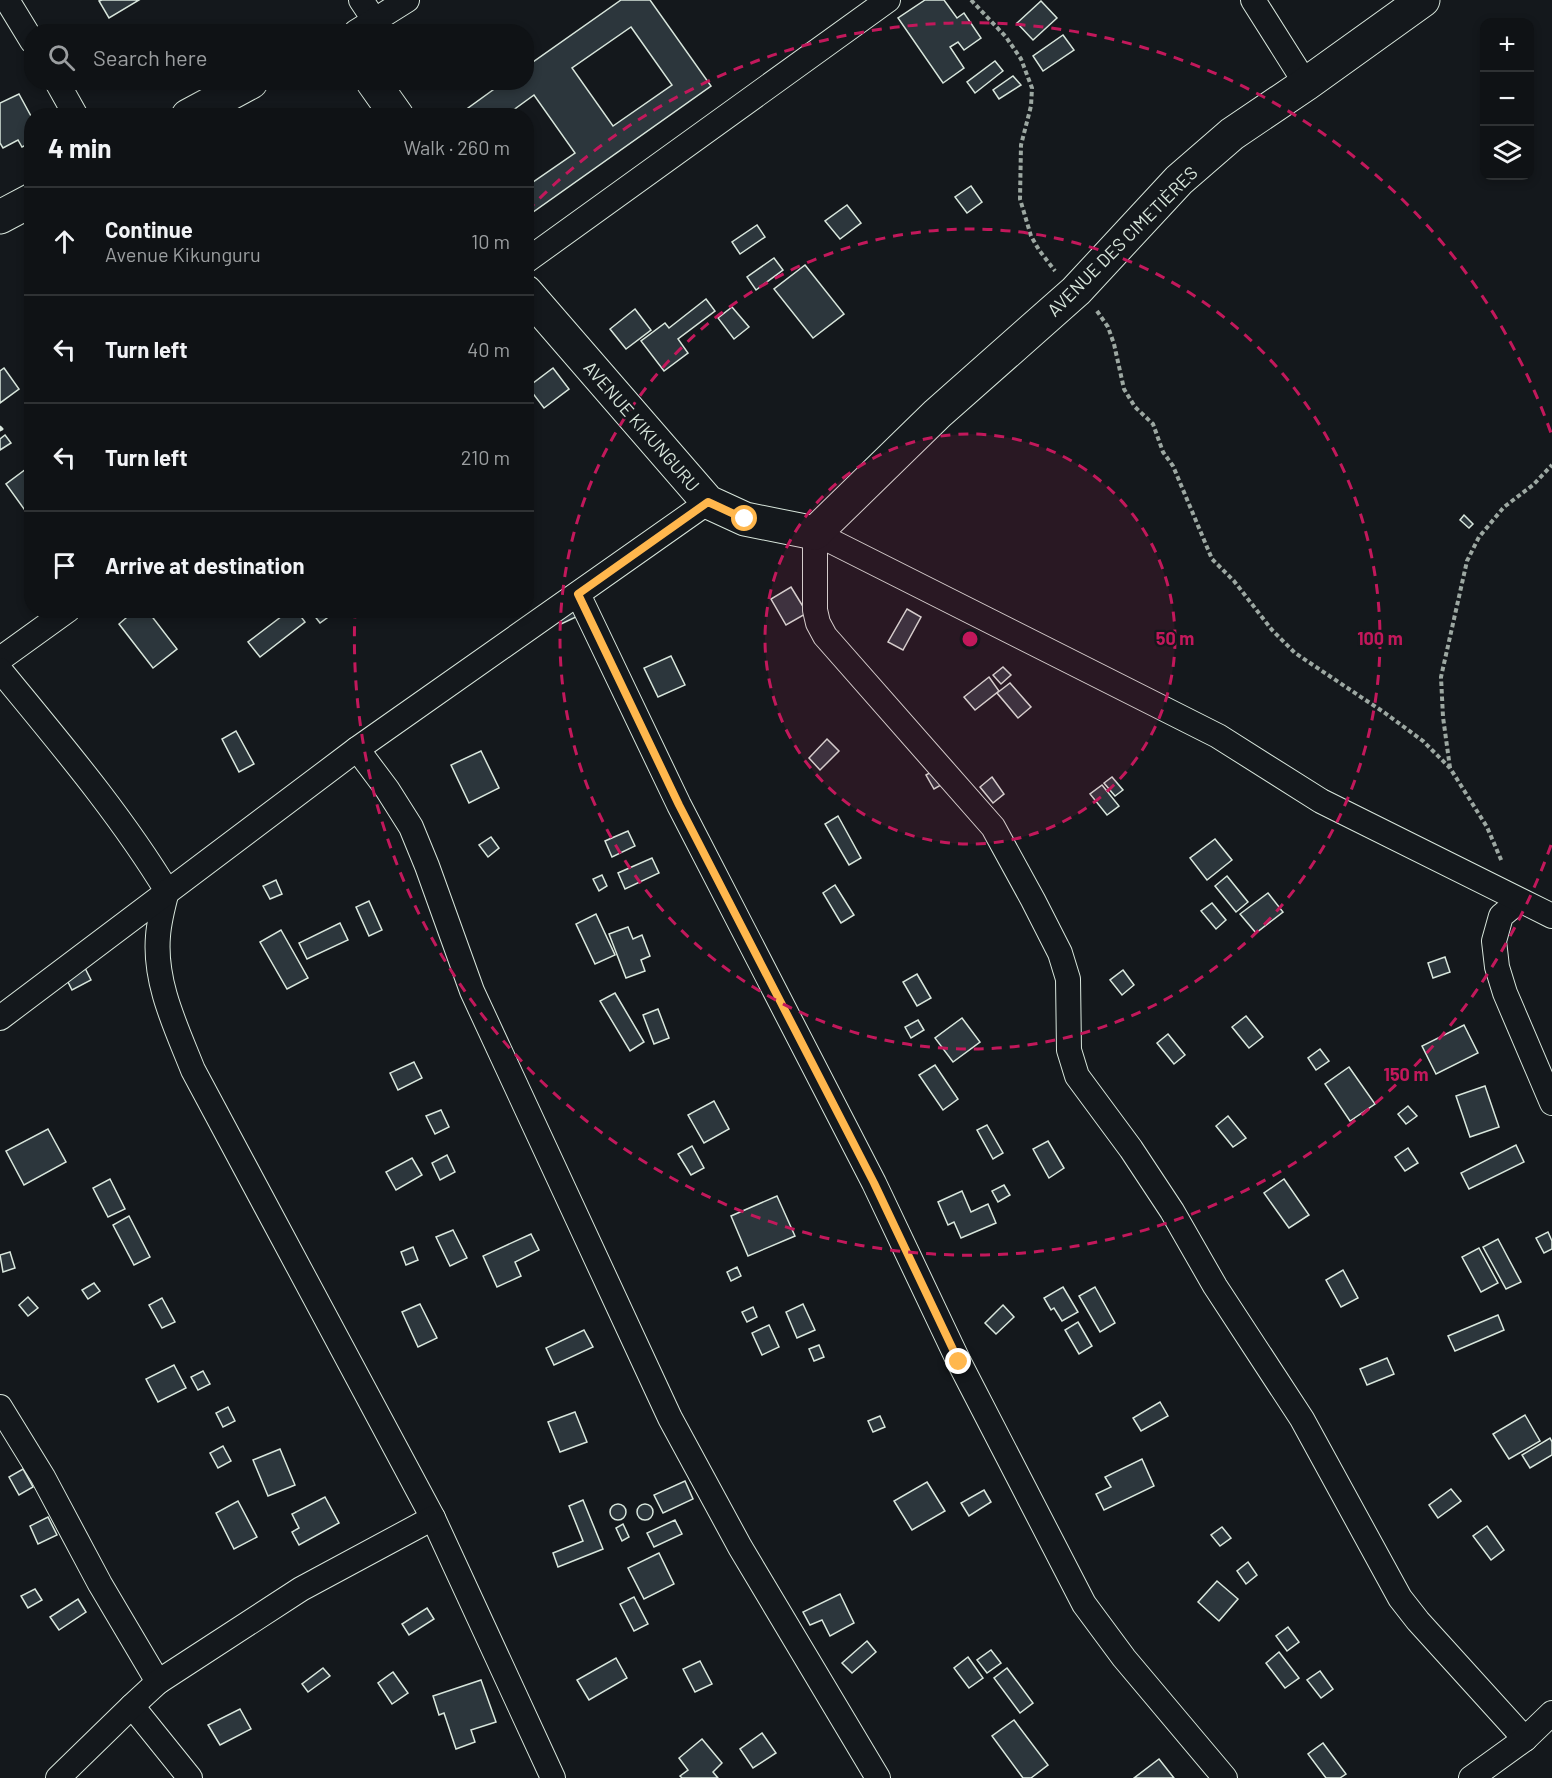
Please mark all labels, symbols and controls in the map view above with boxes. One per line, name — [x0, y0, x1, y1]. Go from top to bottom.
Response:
map controls — [1480, 18, 1534, 180]
button: + — [1480, 18, 1534, 72]
search box — [24, 24, 534, 90]
icon: search — [45, 41, 78, 74]
text: Search here — [93, 44, 207, 70]
button: − — [1480, 72, 1534, 126]
button: layers — [1480, 126, 1534, 180]
text: 4 min — [48, 132, 112, 163]
text: Walk · 260 m — [403, 135, 510, 159]
street label: AVENUE DES CIMETIÈRES — [1042, 161, 1202, 321]
text: Continue — [105, 216, 193, 242]
icon: ahead — [48, 225, 81, 258]
text: 10 m — [471, 229, 510, 253]
text: Avenue Kikunguru — [105, 242, 261, 266]
icon: left — [48, 333, 81, 366]
text: Turn left — [105, 336, 188, 362]
text: 40 m — [467, 337, 510, 361]
street label: AVENUE KIKUNGURU — [579, 356, 705, 496]
icon: left — [48, 441, 81, 474]
text: Turn left — [105, 444, 188, 470]
text: 210 m — [461, 445, 510, 469]
route start — [731, 505, 757, 531]
icon: arrive — [48, 549, 81, 582]
text: Arrive at destination — [105, 552, 304, 578]
text: 50 m — [1156, 627, 1194, 649]
text: 100 m — [1357, 627, 1403, 649]
centre of rings — [960, 629, 980, 649]
text: 150 m — [1384, 1063, 1428, 1085]
route end — [945, 1348, 971, 1374]

